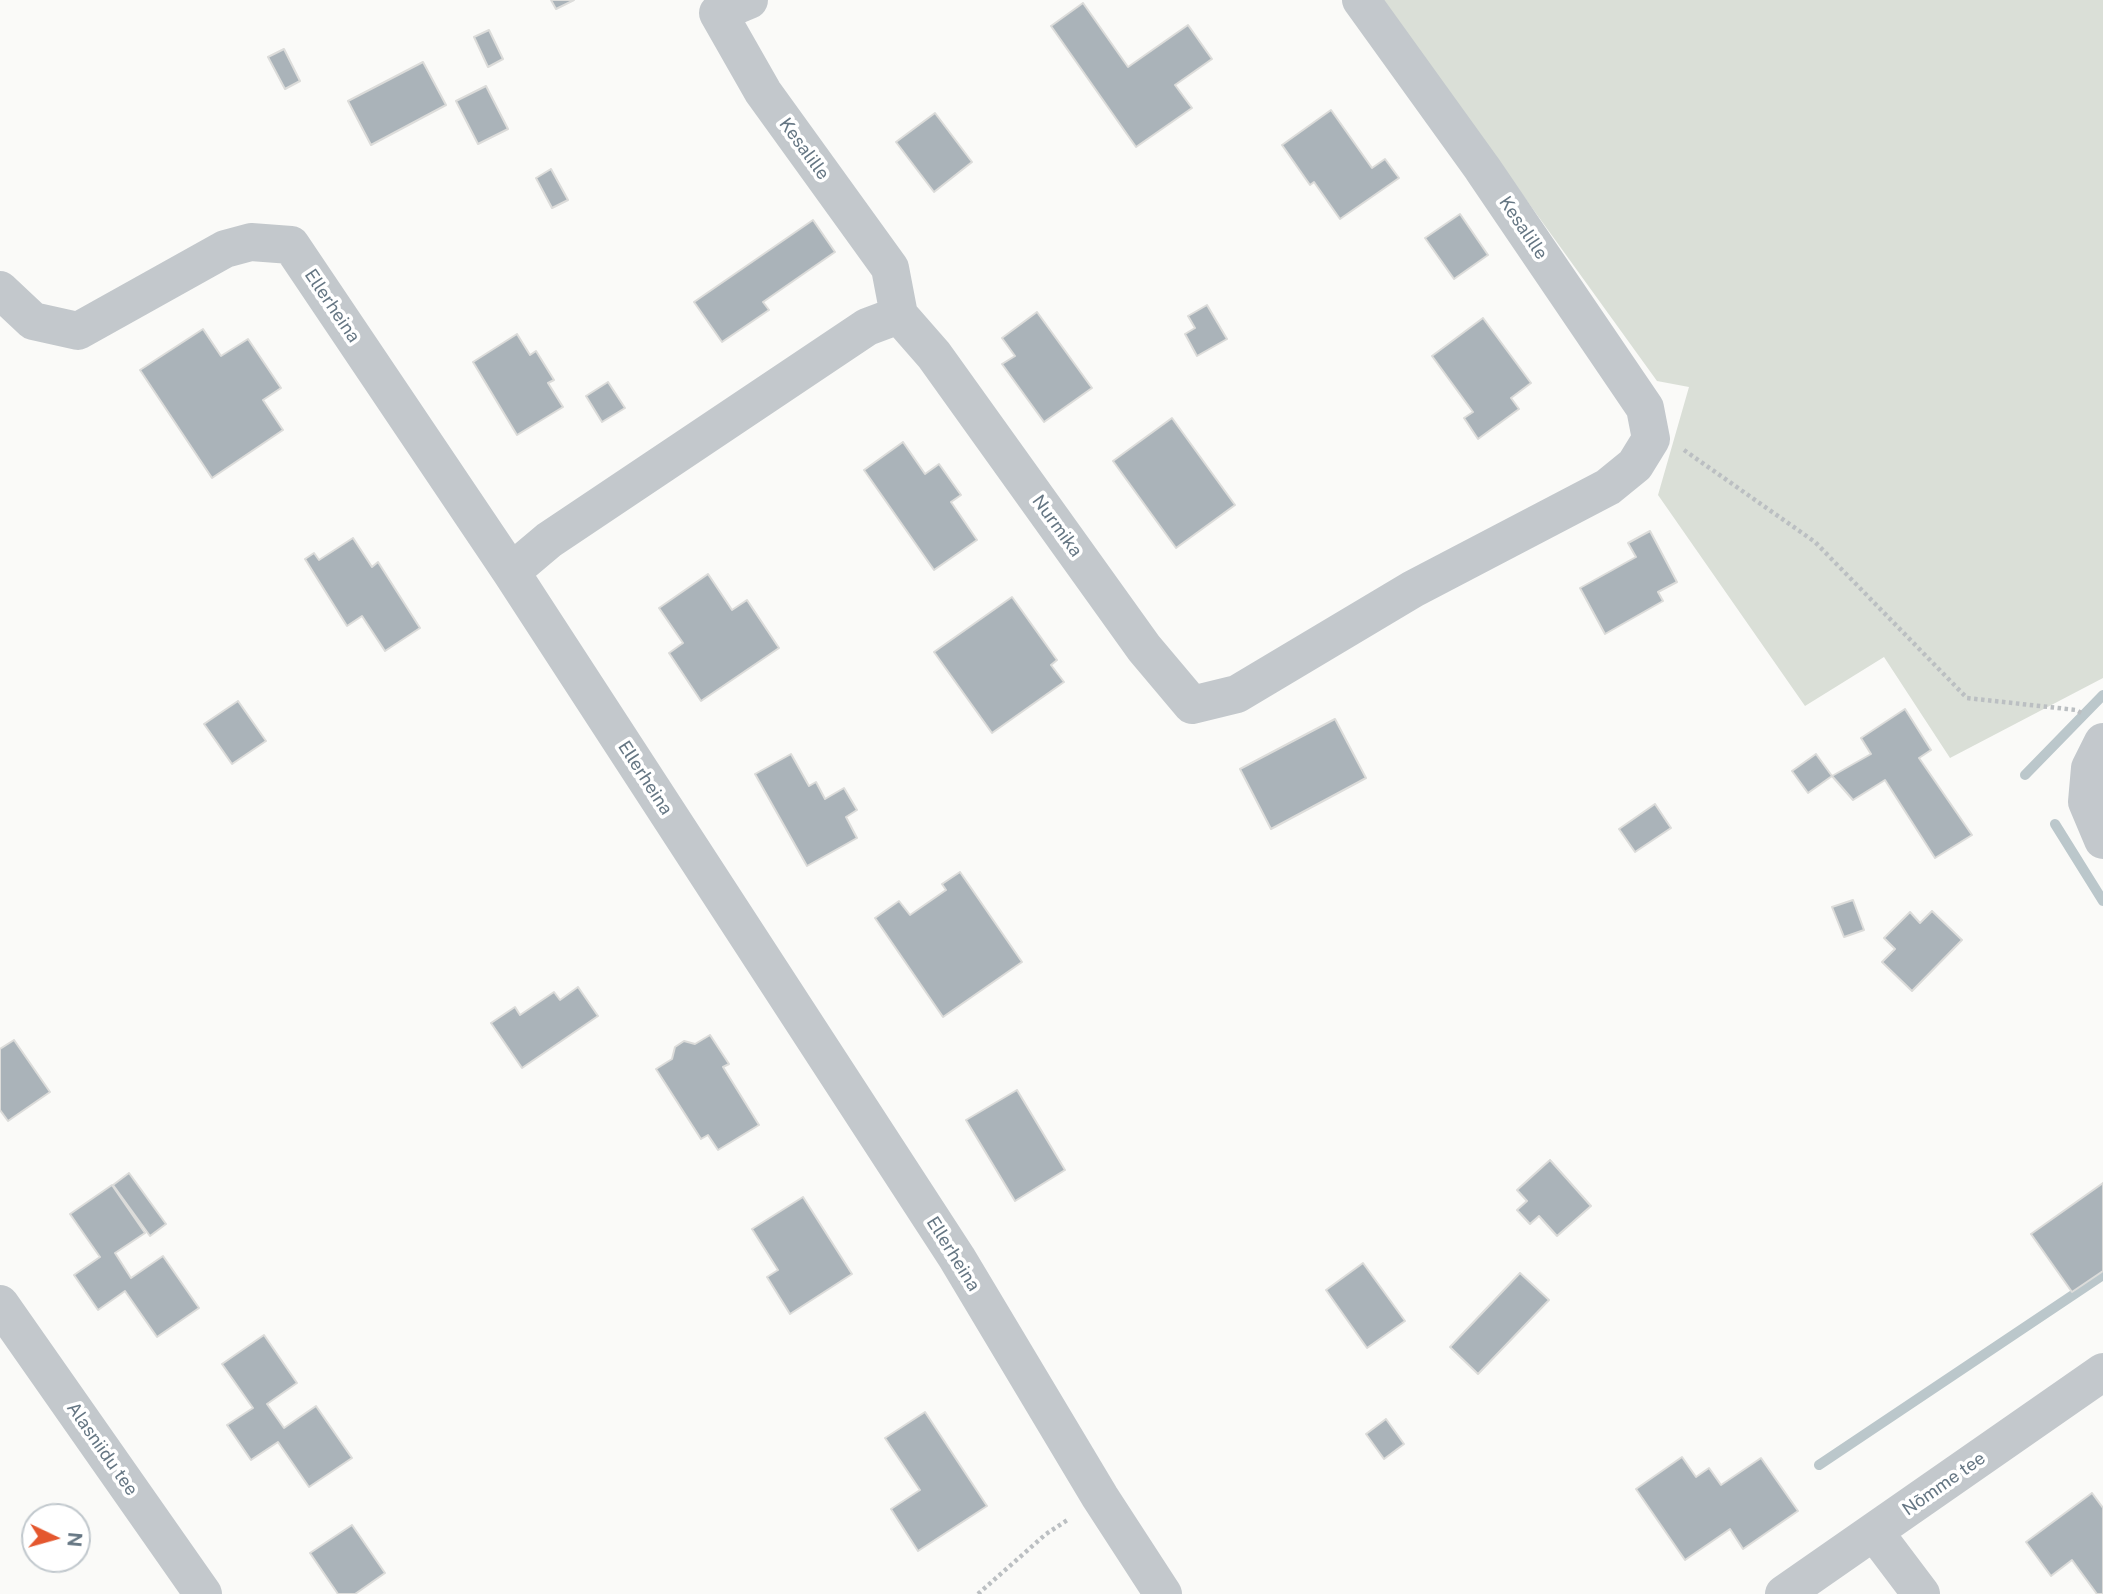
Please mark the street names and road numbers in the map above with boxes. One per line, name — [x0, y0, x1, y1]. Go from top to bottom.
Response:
street label: Kesalille — [774, 114, 834, 184]
street label: Kesalille — [1494, 192, 1552, 264]
street label: Ellerheina — [300, 265, 364, 347]
street label: Nurmika — [1027, 491, 1087, 561]
street label: Ellerheina — [613, 737, 677, 819]
street label: Ellerheina — [922, 1213, 984, 1295]
street label: Alasniidu tee — [62, 1398, 142, 1500]
street label: Nõmme tee — [1898, 1447, 1990, 1521]

